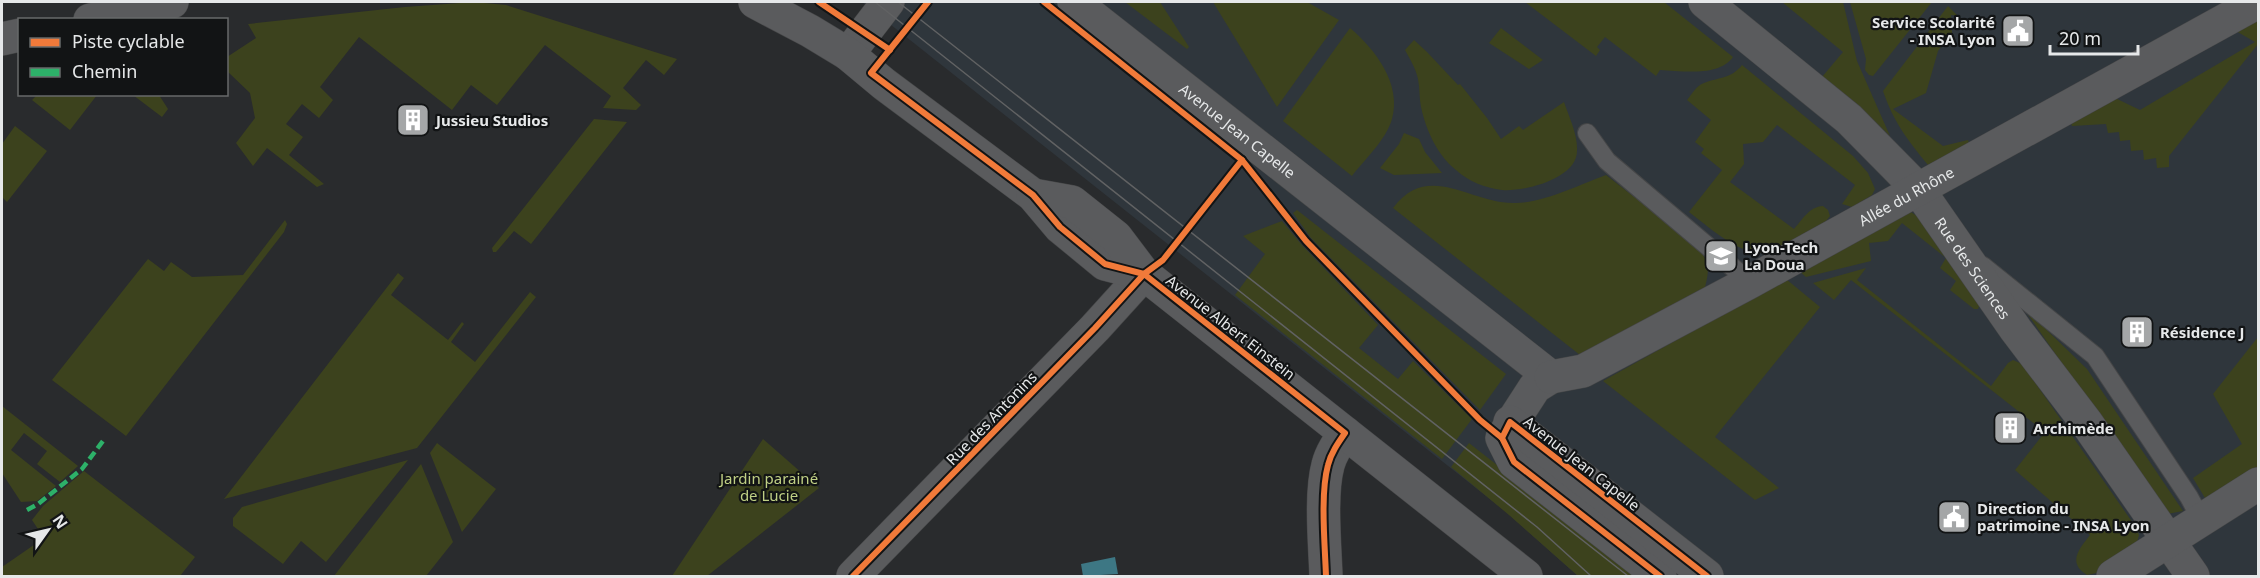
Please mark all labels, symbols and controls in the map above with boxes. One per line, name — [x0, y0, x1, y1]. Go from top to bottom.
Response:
place label: Service Scolarité - INSA Lyon — [1872, 12, 1995, 49]
public building icon: Service Scolarité - INSA Lyon — [2000, 13, 2036, 49]
legend — [18, 18, 228, 96]
scale bar — [2050, 18, 2138, 56]
text: 20 m — [2059, 26, 2101, 50]
text: Piste cyclable — [72, 29, 185, 53]
text: Chemin — [72, 59, 137, 83]
street label: Avenue Jean Capelle — [1175, 79, 1300, 182]
building icon: Jussieu Studios — [395, 102, 431, 138]
place label: Jussieu Studios — [434, 110, 548, 130]
street label: Allée du Rhône — [1855, 162, 1957, 230]
street label: Rue des Sciences — [1931, 213, 2015, 323]
place label: Lyon-Tech La Doua — [1744, 237, 1818, 274]
school or university icon: Lyon-Tech La Doua — [1703, 238, 1739, 274]
street label: Avenue Albert Einstein — [1162, 270, 1300, 384]
building icon: Résidence J — [2119, 314, 2155, 350]
place label: Résidence J — [2160, 322, 2245, 342]
street label: Rue des Antonins — [941, 367, 1041, 469]
building icon: Archimède — [1992, 410, 2028, 446]
street label: Avenue Jean Capelle — [1520, 411, 1644, 515]
place label: Archimède — [2033, 418, 2114, 438]
park label: Jardin parainé de Lucie — [718, 468, 818, 505]
place label: Direction du patrimoine - INSA Lyon — [1977, 498, 2150, 535]
public building icon: Direction du patrimoine - INSA Lyon — [1936, 499, 1972, 535]
north arrow — [18, 500, 78, 560]
text: N — [48, 510, 73, 533]

